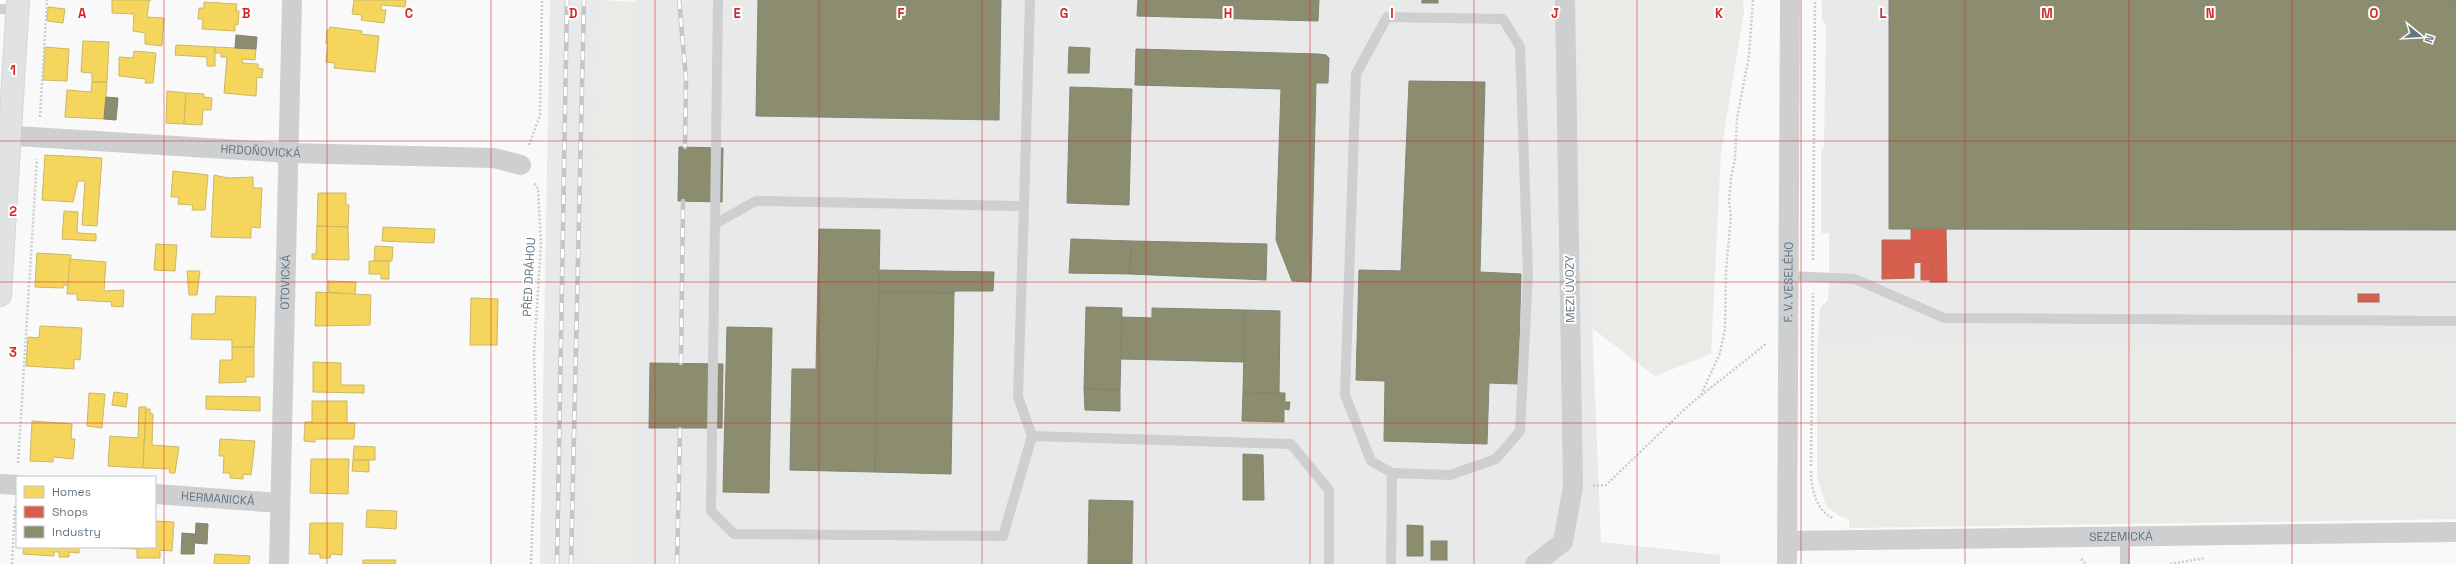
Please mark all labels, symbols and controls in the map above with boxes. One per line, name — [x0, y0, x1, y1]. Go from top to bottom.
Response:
text: A — [78, 5, 87, 22]
text: B — [242, 5, 251, 22]
text: C — [405, 5, 413, 22]
text: D — [569, 5, 578, 22]
text: E — [733, 5, 741, 22]
text: F — [898, 5, 905, 22]
text: G — [1060, 5, 1068, 22]
text: H — [1224, 5, 1232, 22]
text: I — [1390, 5, 1394, 22]
text: J — [1551, 5, 1559, 22]
text: K — [1715, 5, 1724, 22]
text: L — [1879, 5, 1887, 22]
text: M — [2041, 5, 2053, 22]
text: N — [2206, 5, 2214, 22]
text: O — [2370, 5, 2379, 22]
north arrow — [2400, 16, 2440, 56]
text: N — [2422, 33, 2437, 45]
text: 1 — [10, 62, 16, 79]
street label: HRDOŇOVICKÁ — [220, 141, 301, 161]
text: 2 — [9, 203, 17, 220]
street label: PŘED DRÁHOU — [519, 237, 539, 317]
street label: F. V. VESELÉHO — [1780, 242, 1797, 322]
street label: OTOVICKÁ — [277, 254, 294, 310]
street label: MEZI ÚVOZY — [1561, 254, 1579, 323]
text: 3 — [9, 344, 17, 361]
legend — [16, 476, 156, 548]
text: Homes — [52, 484, 91, 500]
street label: HERMANICKÁ — [181, 488, 256, 509]
text: Shops — [52, 504, 88, 520]
text: Industry — [52, 524, 101, 540]
street label: SEZEMICKÁ — [2089, 528, 2153, 545]

